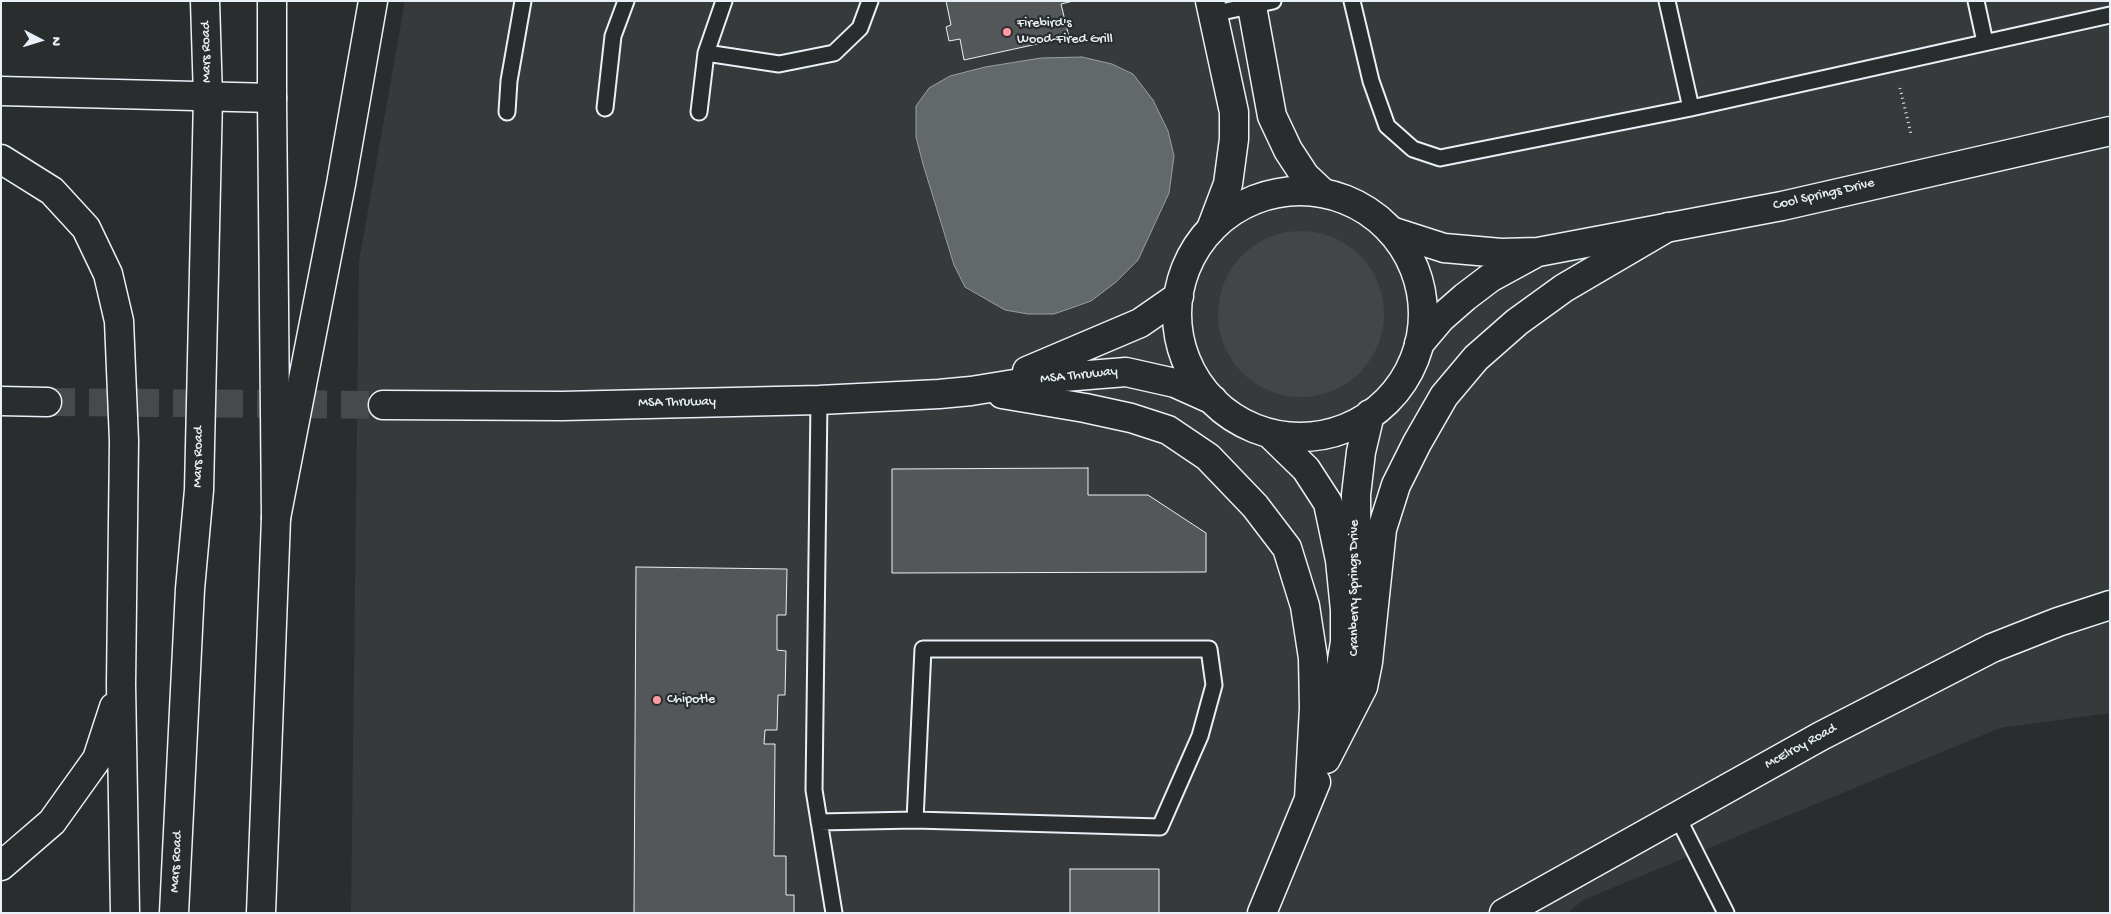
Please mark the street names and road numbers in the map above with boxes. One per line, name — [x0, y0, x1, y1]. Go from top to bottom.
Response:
street label: Mars Road — [198, 21, 216, 83]
street label: Cool Springs Drive — [1772, 175, 1876, 215]
street label: MSA Thruway — [1039, 364, 1119, 388]
street label: MSA Thruway — [638, 394, 716, 412]
street label: Mars Road — [190, 426, 208, 488]
street label: Cranberry Springs Drive — [1347, 520, 1363, 656]
street label: McElroy Road — [1762, 720, 1840, 774]
street label: Mars Road — [167, 831, 187, 893]

